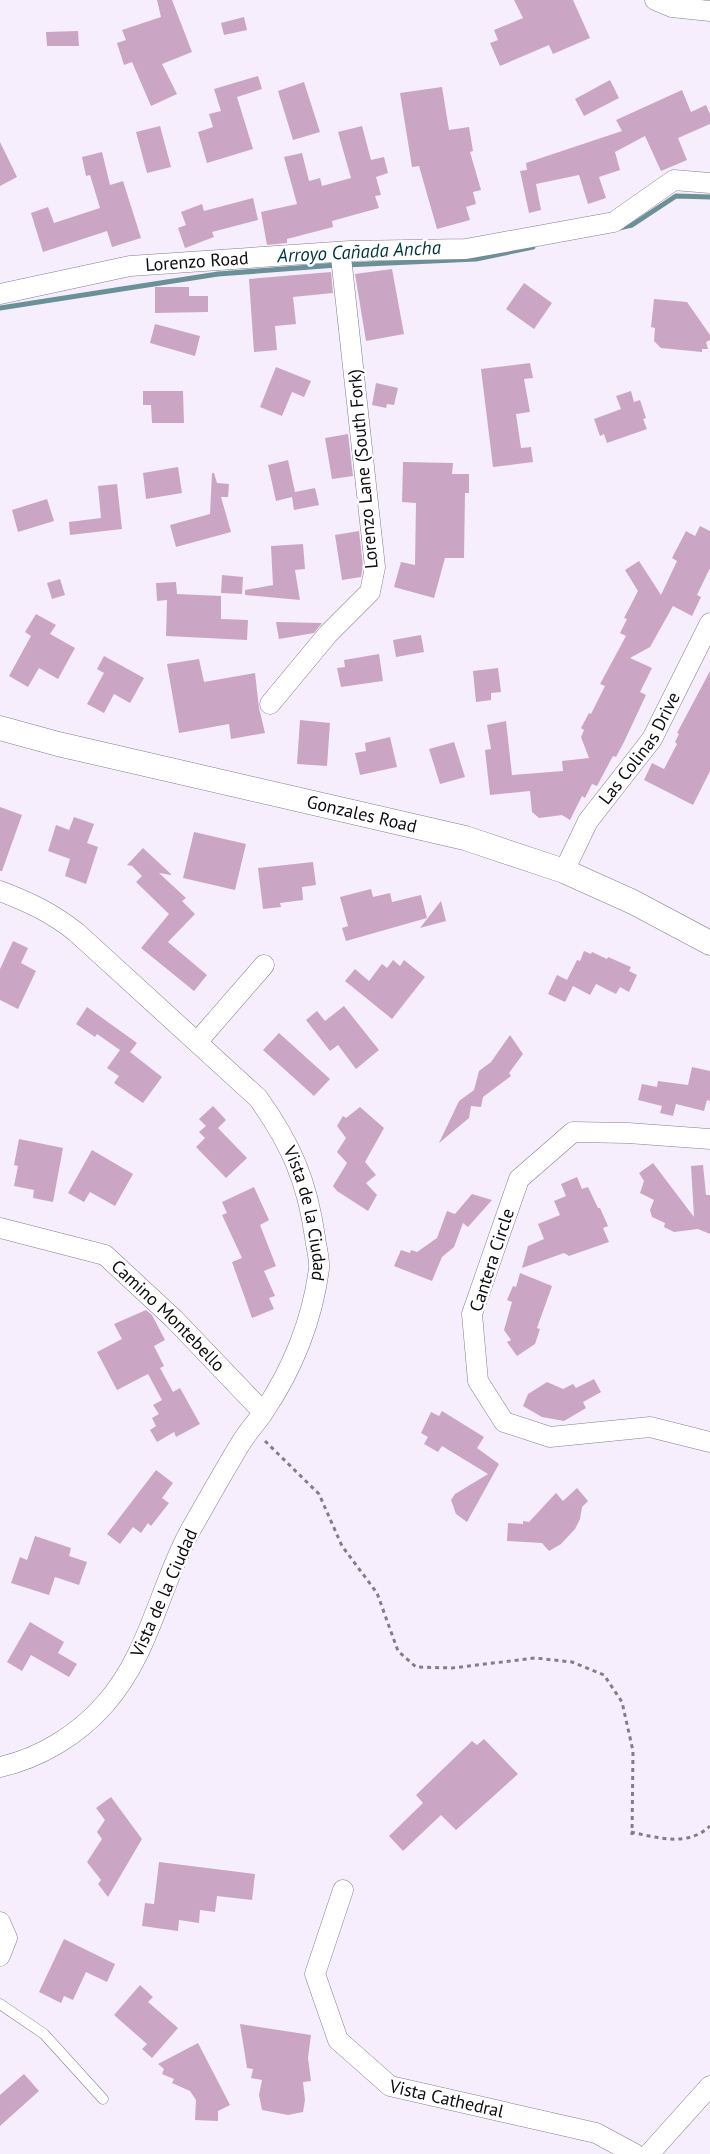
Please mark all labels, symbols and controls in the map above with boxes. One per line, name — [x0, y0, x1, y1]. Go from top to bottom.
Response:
water label: Arroyo Cañada Ancha — [276, 235, 442, 267]
street label: Lorenzo Road — [144, 246, 249, 276]
street label: Lorenzo Lane (South Fork) — [342, 368, 383, 570]
street label: Las Colinas Drive — [593, 688, 685, 809]
street label: Gonzales Road — [305, 790, 419, 838]
street label: Vista de la Ciudad — [278, 1141, 331, 1283]
street label: Cantera Circle — [464, 1205, 519, 1314]
street label: Camino Montebello — [107, 1255, 230, 1376]
street label: Vista de la Ciudad — [125, 1525, 202, 1662]
street label: Vista Cathedral — [386, 2074, 507, 2123]

